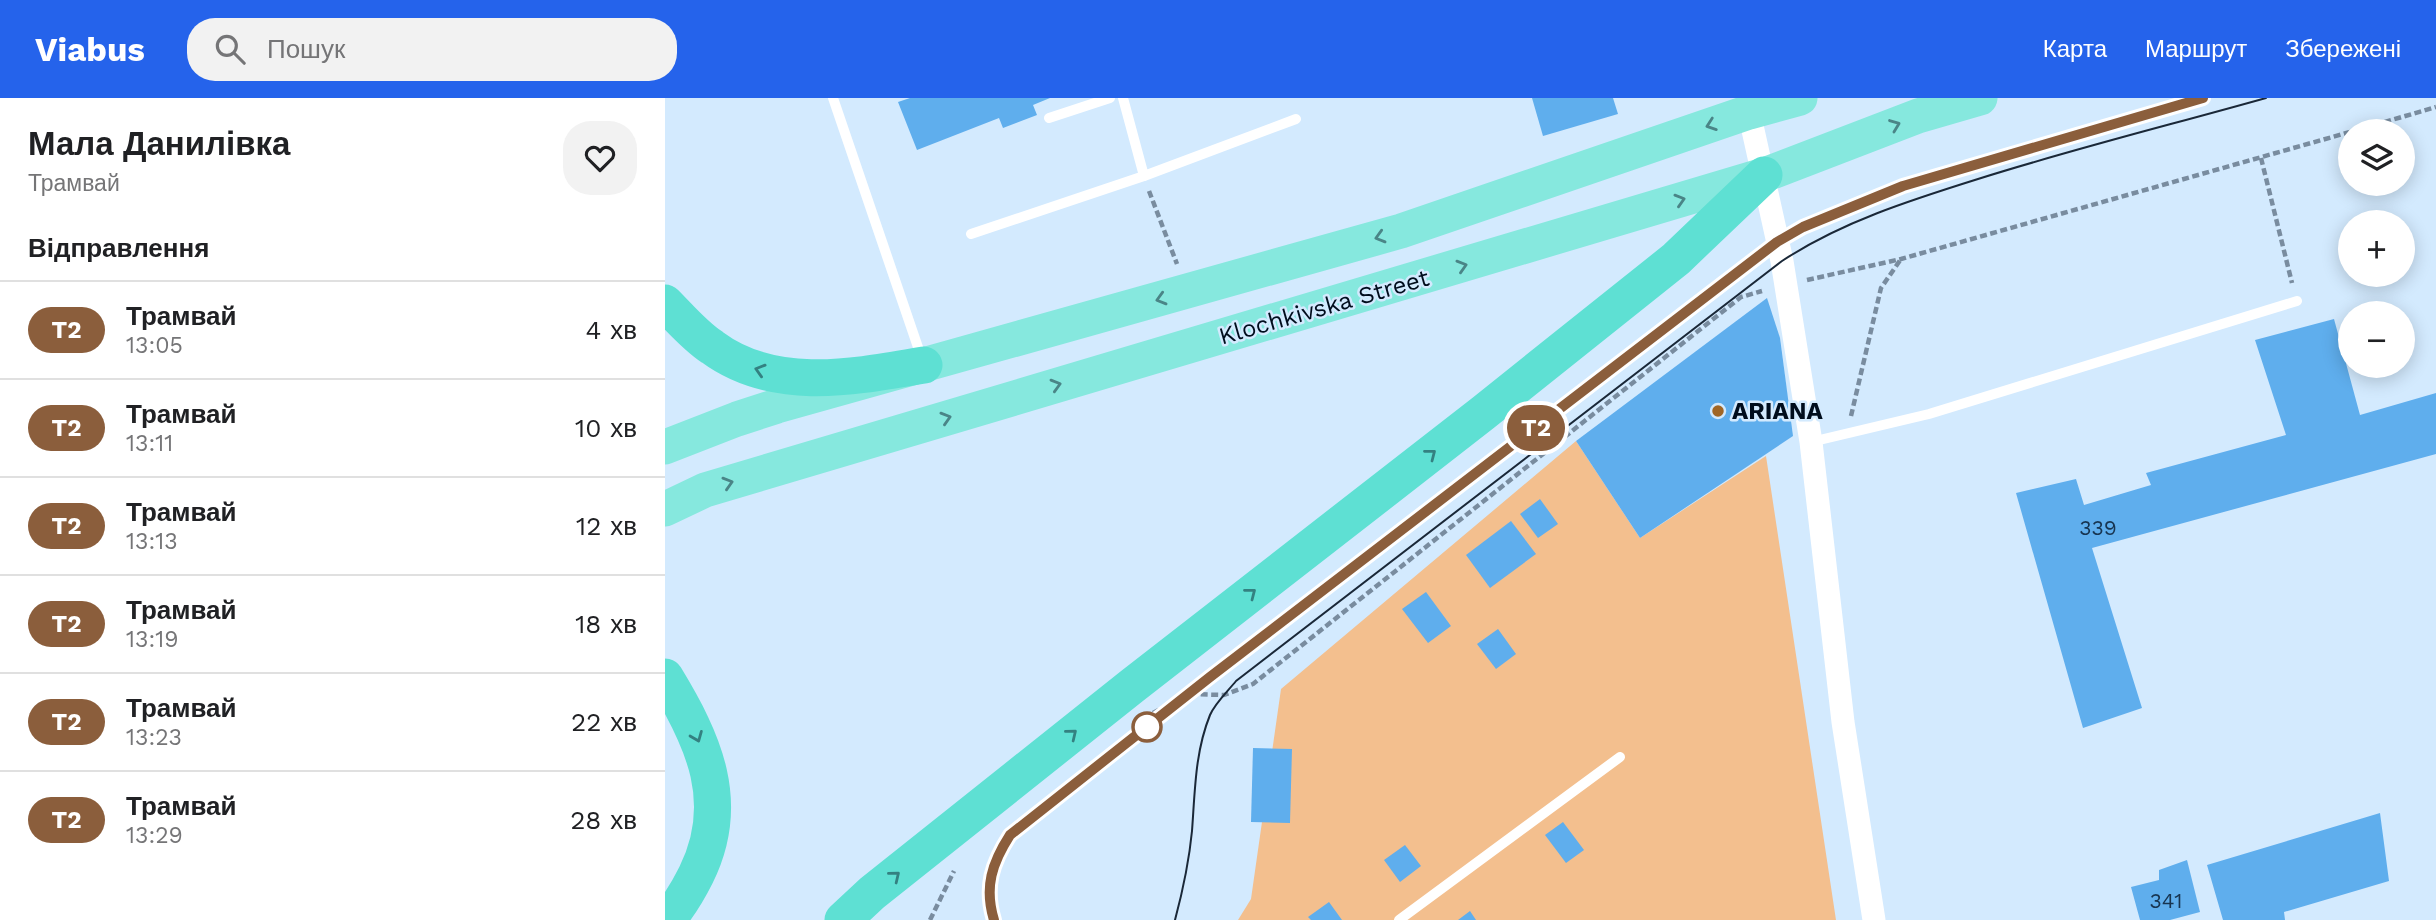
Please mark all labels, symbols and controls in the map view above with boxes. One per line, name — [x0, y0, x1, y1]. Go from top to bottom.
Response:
search box — [187, 18, 677, 81]
text: Viabus — [35, 30, 145, 69]
icon: search — [211, 30, 249, 68]
text: Пошук — [267, 34, 345, 64]
text: Карта — [2043, 35, 2107, 63]
text: Маршрут — [2145, 35, 2247, 63]
text: Збережені — [2285, 35, 2401, 63]
one-way arrow — [1706, 117, 1718, 131]
map controls — [2338, 119, 2415, 378]
button: layers — [2338, 119, 2415, 196]
one-way arrow — [1888, 120, 1900, 134]
button: heart — [563, 121, 637, 195]
text: Мала Данилівка — [28, 124, 290, 163]
text: Трамвай — [28, 170, 120, 197]
one-way arrow — [1674, 194, 1686, 209]
button: + — [2338, 210, 2415, 287]
one-way arrow — [1374, 229, 1386, 243]
text: Відправлення — [28, 233, 209, 263]
one-way arrow — [1456, 260, 1468, 275]
street label: Klochkivska Street — [1216, 264, 1432, 350]
one-way arrow — [1155, 291, 1167, 305]
text: Трамвай — [126, 301, 237, 331]
button: − — [2338, 301, 2415, 378]
text: 4 хв — [585, 315, 637, 345]
text: T2 — [52, 316, 81, 344]
text: 13:05 — [126, 332, 183, 359]
one-way arrow — [754, 364, 766, 379]
one-way arrow — [1050, 379, 1062, 394]
place label: ARIANA — [1732, 397, 1823, 425]
text: Трамвай — [126, 399, 237, 429]
marker: ARIANA — [1710, 403, 1726, 419]
line badge: T2 — [1505, 405, 1568, 451]
one-way arrow — [940, 411, 952, 426]
text: 10 хв — [575, 413, 637, 443]
text: T2 — [52, 414, 81, 442]
text: T2 — [1521, 414, 1551, 442]
text: 13:11 — [126, 430, 173, 457]
one-way arrow — [1423, 449, 1436, 462]
one-way arrow — [722, 477, 734, 492]
text: Трамвай — [126, 497, 237, 527]
text: 12 хв — [576, 511, 637, 541]
text: T2 — [52, 512, 81, 540]
house number: 339 — [2079, 515, 2117, 540]
text: 13:13 — [126, 528, 178, 555]
one-way arrow — [1244, 589, 1256, 602]
text: Трамвай — [126, 595, 237, 625]
text: 18 хв — [575, 609, 637, 639]
text: T2 — [52, 610, 81, 638]
text: 13:19 — [126, 626, 178, 653]
text: Трамвай — [126, 693, 237, 723]
text: 22 хв — [571, 707, 637, 737]
text: T2 — [52, 708, 81, 736]
unlabelled marker — [1132, 712, 1162, 742]
text: 13:23 — [126, 724, 182, 751]
one-way arrow — [1065, 729, 1077, 742]
one-way arrow — [688, 731, 702, 743]
text: Трамвай — [126, 791, 237, 821]
text: 28 хв — [570, 805, 637, 835]
text: T2 — [52, 806, 81, 834]
text: 13:29 — [126, 822, 183, 849]
one-way arrow — [887, 871, 899, 884]
house number: 341 — [2150, 888, 2182, 913]

